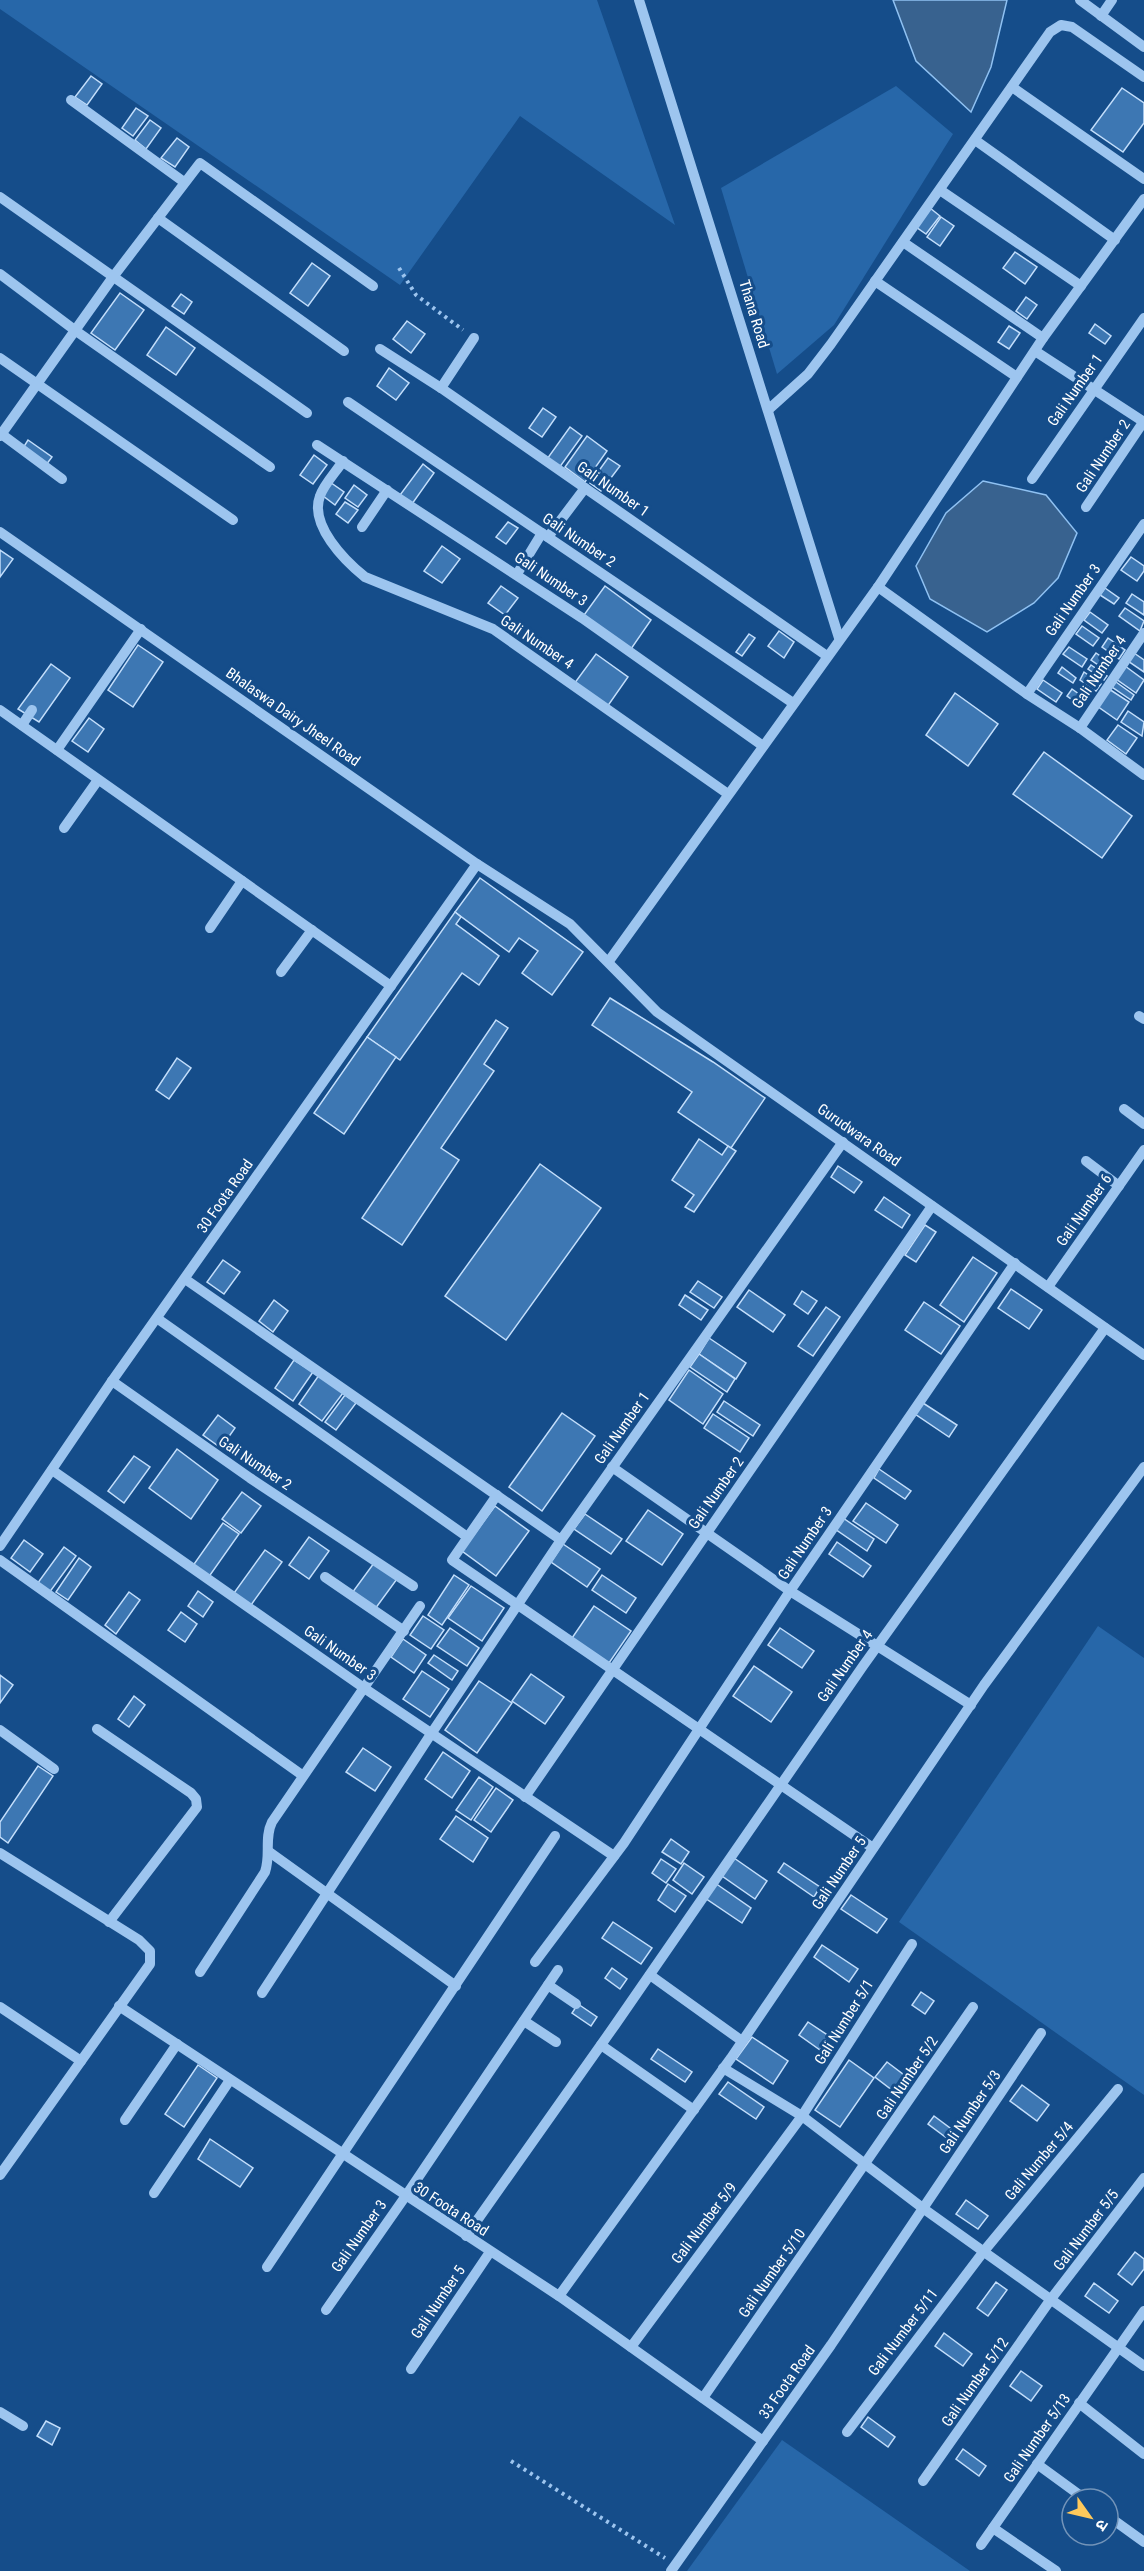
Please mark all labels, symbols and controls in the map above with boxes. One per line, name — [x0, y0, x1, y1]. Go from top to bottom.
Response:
street label: Thana Road — [735, 278, 773, 350]
street label: Gali Number 1 — [1044, 350, 1106, 430]
street label: Gali Number 2 — [1072, 416, 1134, 496]
street label: Gali Number 1 — [573, 458, 653, 520]
street label: Gali Number 2 — [539, 509, 619, 571]
street label: Gali Number 3 — [511, 548, 591, 610]
street label: Gali Number 3 — [1042, 560, 1104, 640]
street label: Gali Number 4 — [497, 611, 577, 673]
street label: Gali Number 4 — [1068, 632, 1130, 712]
street label: Bhalaswa Dairy Jheel Road — [222, 664, 364, 770]
street label: Gurudwara Road — [814, 1100, 904, 1170]
street label: 30 Foota Road — [193, 1156, 257, 1236]
street label: Gali Number 6 — [1053, 1170, 1115, 1250]
street label: Gali Number 1 — [591, 1388, 653, 1468]
street label: Gali Number 2 — [215, 1432, 295, 1494]
street label: Gali Number 2 — [685, 1453, 747, 1533]
street label: Gali Number 3 — [774, 1503, 836, 1583]
street label: Gali Number 3 — [300, 1622, 380, 1684]
street label: Gali Number 4 — [814, 1626, 876, 1706]
street label: Gali Number 5 — [808, 1833, 870, 1913]
street label: Gali Number 5/1 — [811, 1976, 877, 2068]
street label: Gali Number 5/2 — [872, 2033, 942, 2123]
street label: Gali Number 5/3 — [935, 2067, 1005, 2157]
street label: Gali Number 5/4 — [1001, 2118, 1077, 2204]
street label: 30 Foota Road — [410, 2178, 492, 2240]
street label: Gali Number 5/9 — [668, 2179, 740, 2267]
street label: Gali Number 5/5 — [1050, 2186, 1122, 2274]
street label: Gali Number 3 — [328, 2196, 390, 2276]
street label: Gali Number 5/10 — [735, 2225, 809, 2321]
street label: Gali Number 5 — [407, 2262, 469, 2342]
street label: Gali Number 5/11 — [864, 2285, 942, 2379]
street label: Gali Number 5/12 — [938, 2334, 1012, 2430]
street label: 33 Foota Road — [755, 2342, 819, 2422]
street label: Gali Number 5/13 — [1000, 2390, 1074, 2486]
north arrow — [1060, 2487, 1120, 2547]
text: उ — [1091, 2516, 1113, 2535]

